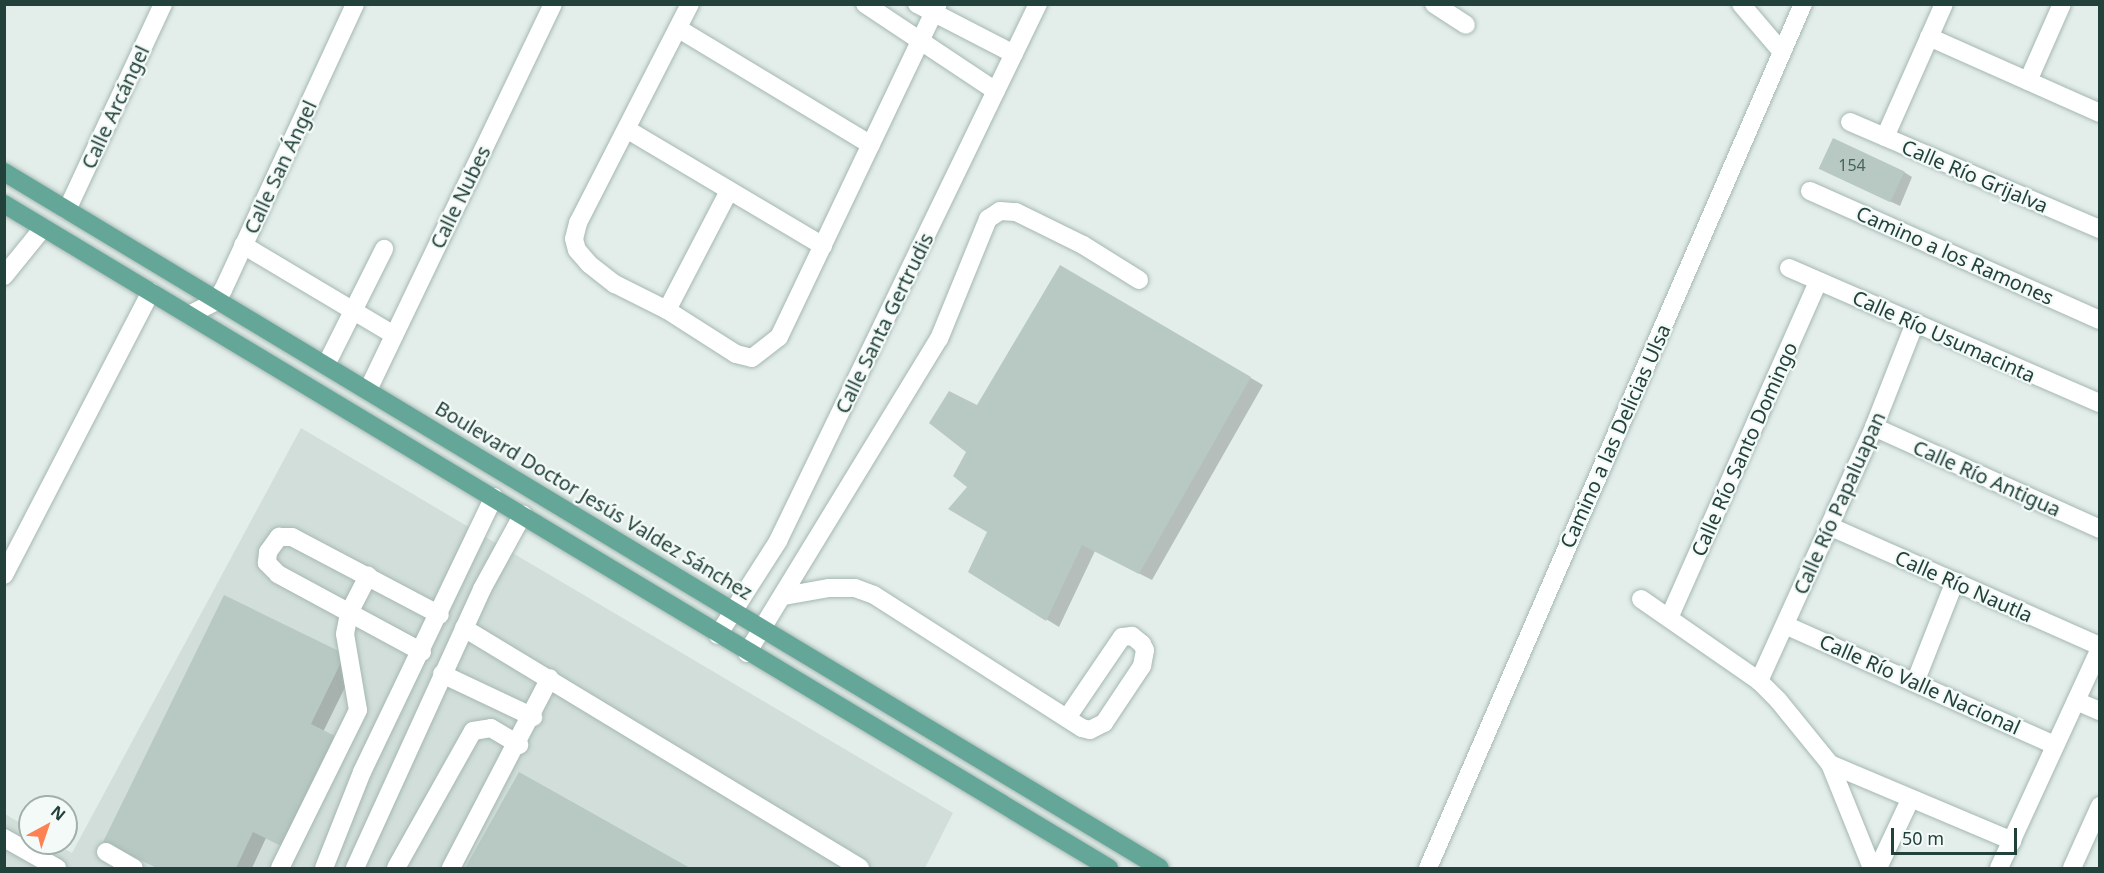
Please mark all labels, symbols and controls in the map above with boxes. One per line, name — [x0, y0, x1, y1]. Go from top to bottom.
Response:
street label: Calle Arcángel — [76, 42, 154, 172]
street label: Calle San Ángel — [239, 97, 321, 237]
street label: Calle Río Grijalva — [1898, 134, 2052, 218]
street label: Calle Nubes — [425, 142, 495, 252]
house number: 154 — [1838, 155, 1866, 175]
street label: Camino a los Ramones — [1853, 201, 2057, 309]
street label: Calle Santa Gertrudis — [830, 229, 938, 417]
street label: Calle Río Usumacinta — [1849, 285, 2039, 387]
street label: Camino a las Delicias Ulsa — [1555, 320, 1675, 552]
street label: Calle Río Santo Domingo — [1686, 338, 1802, 560]
street label: Boulevard Doctor Jesús Valdez Sánchez — [431, 396, 757, 604]
street label: Calle Río Papaluapan — [1788, 408, 1890, 598]
street label: Calle Río Antigua — [1910, 435, 2064, 521]
street label: Calle Río Nautla — [1892, 545, 2036, 627]
street label: Calle Río Valle Nacional — [1816, 629, 2024, 739]
north arrow — [18, 795, 78, 855]
text: N — [46, 800, 70, 825]
scale bar — [1894, 816, 2020, 854]
text: 50 m — [1902, 826, 1944, 850]

